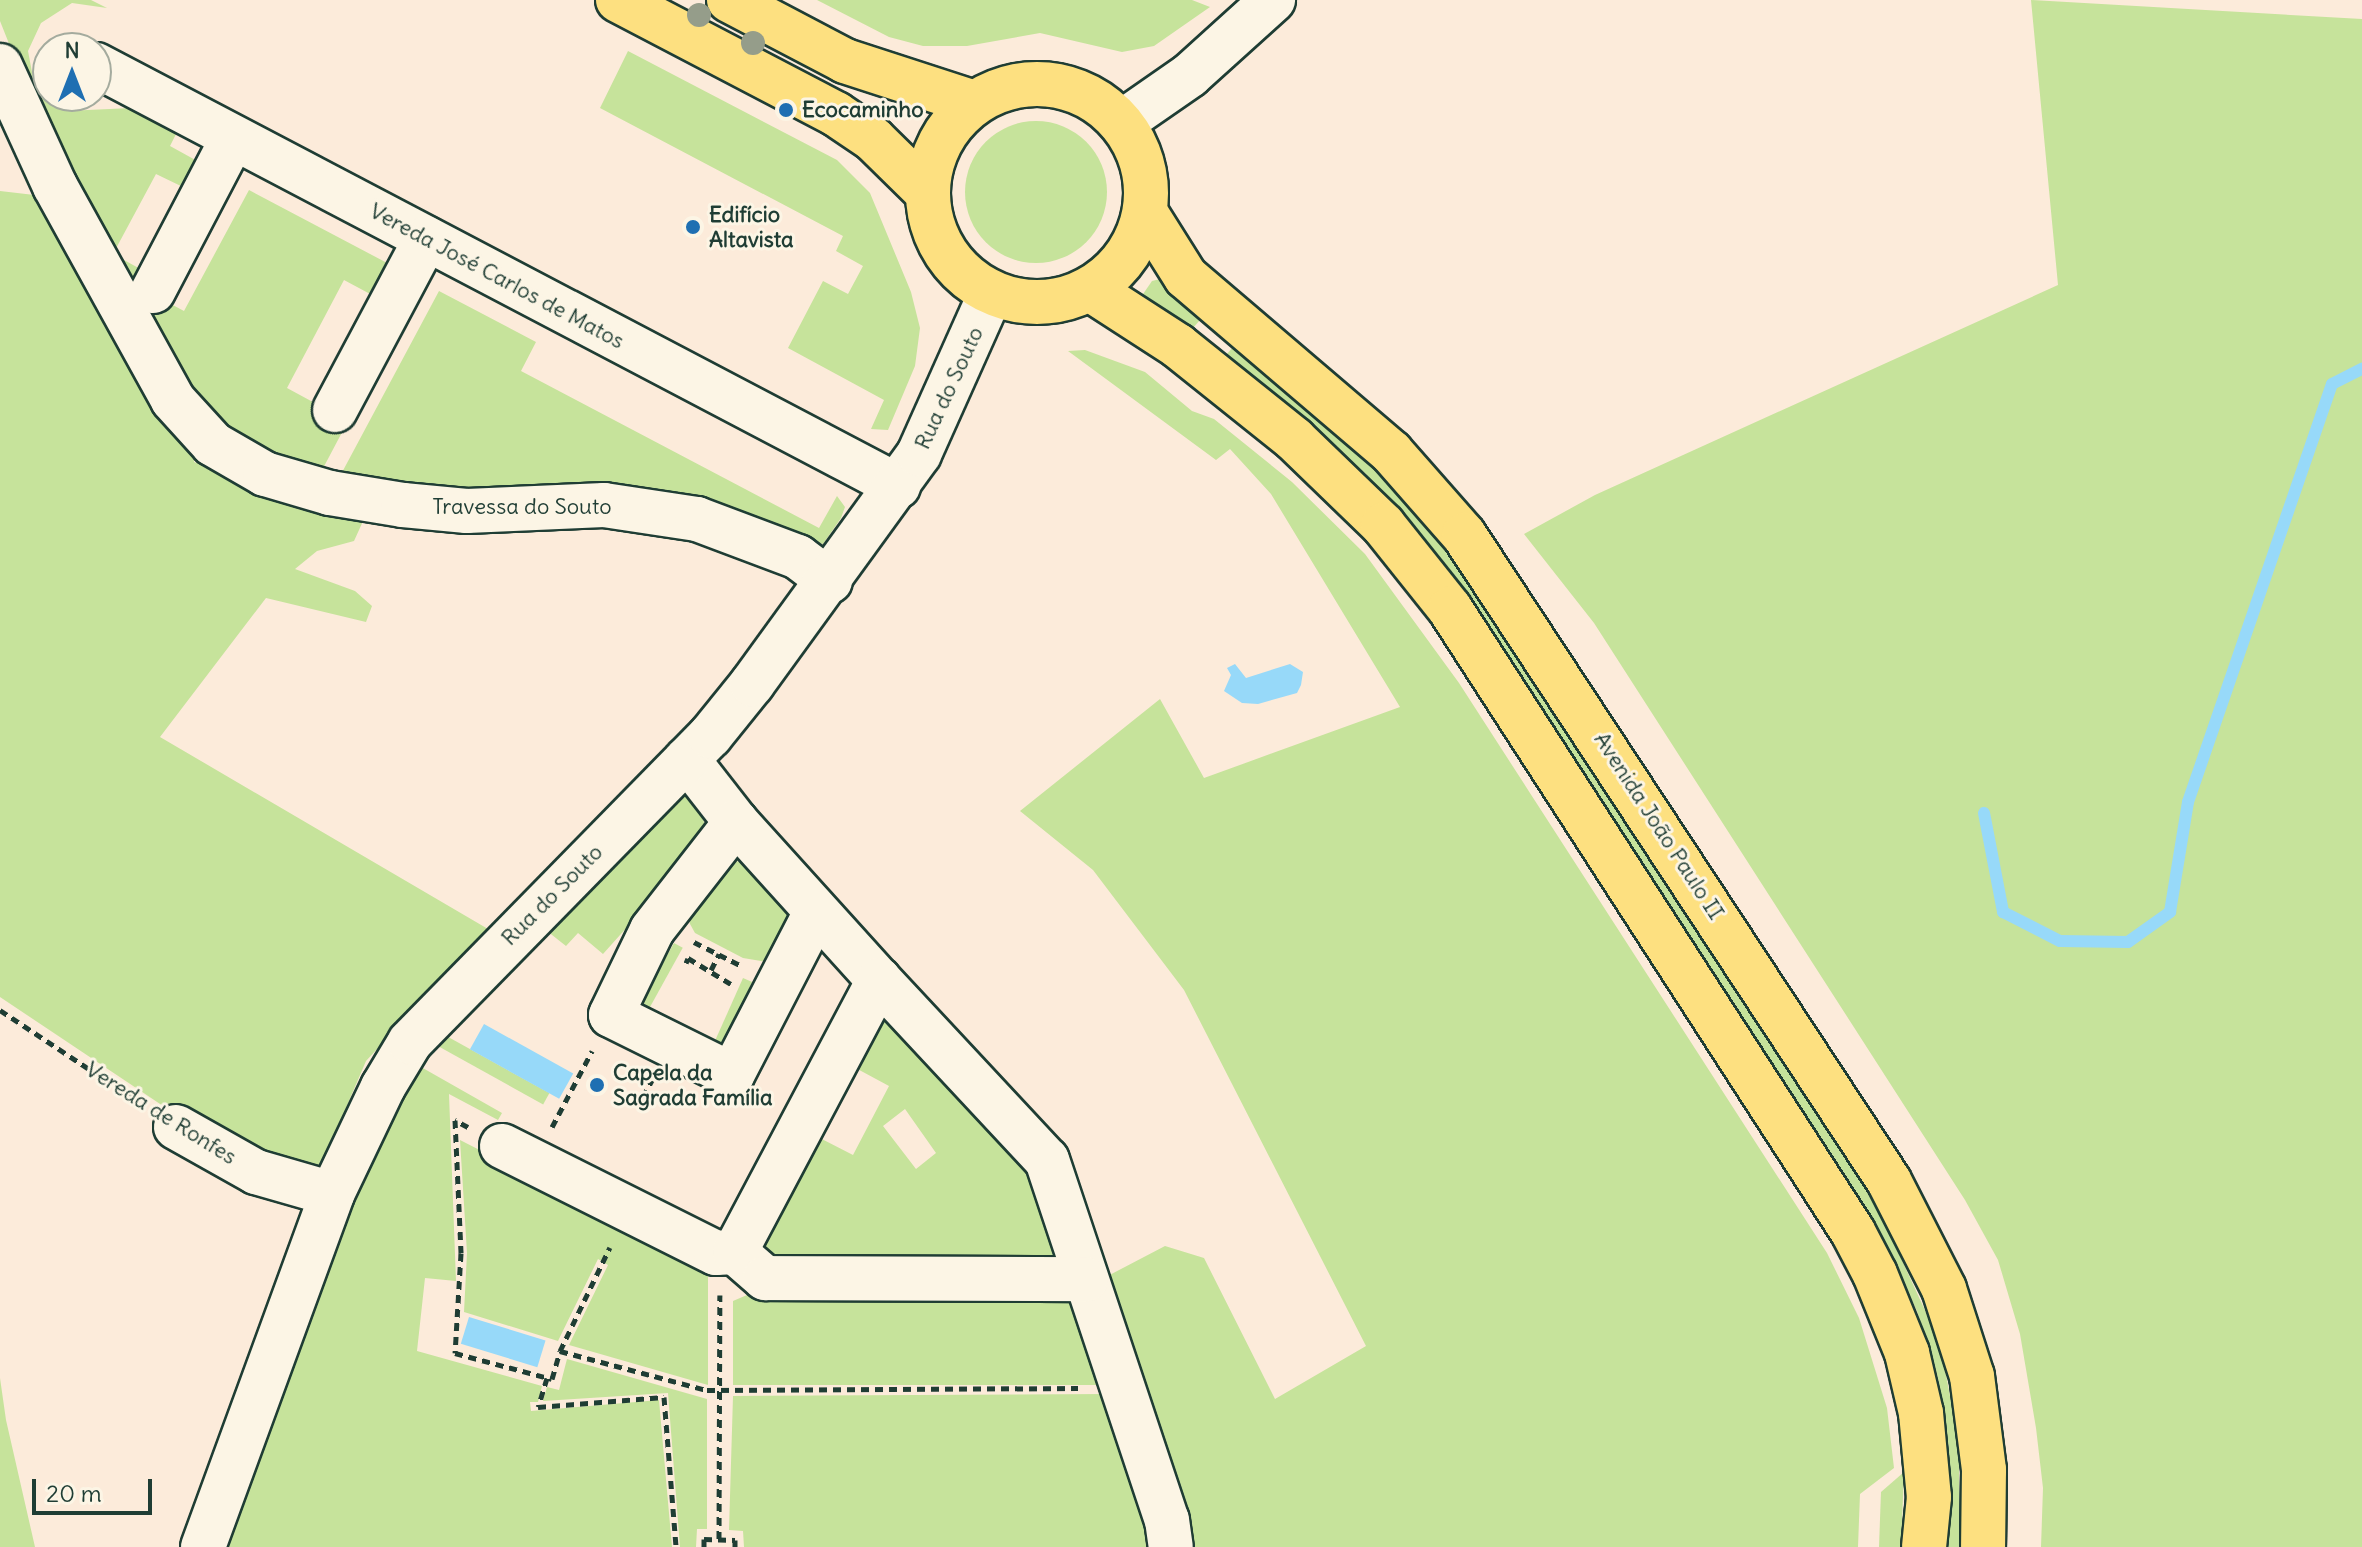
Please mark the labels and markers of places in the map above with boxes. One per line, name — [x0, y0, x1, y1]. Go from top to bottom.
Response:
place label: Ecocaminho — [802, 97, 924, 123]
marker: Ecocaminho — [777, 101, 795, 119]
place label: Edifício Altavista — [709, 201, 794, 252]
marker: Edifício Altavista — [684, 218, 702, 236]
place label: Capela da Sagrada Família — [613, 1059, 773, 1110]
marker: Capela da Sagrada Família — [588, 1076, 606, 1094]

